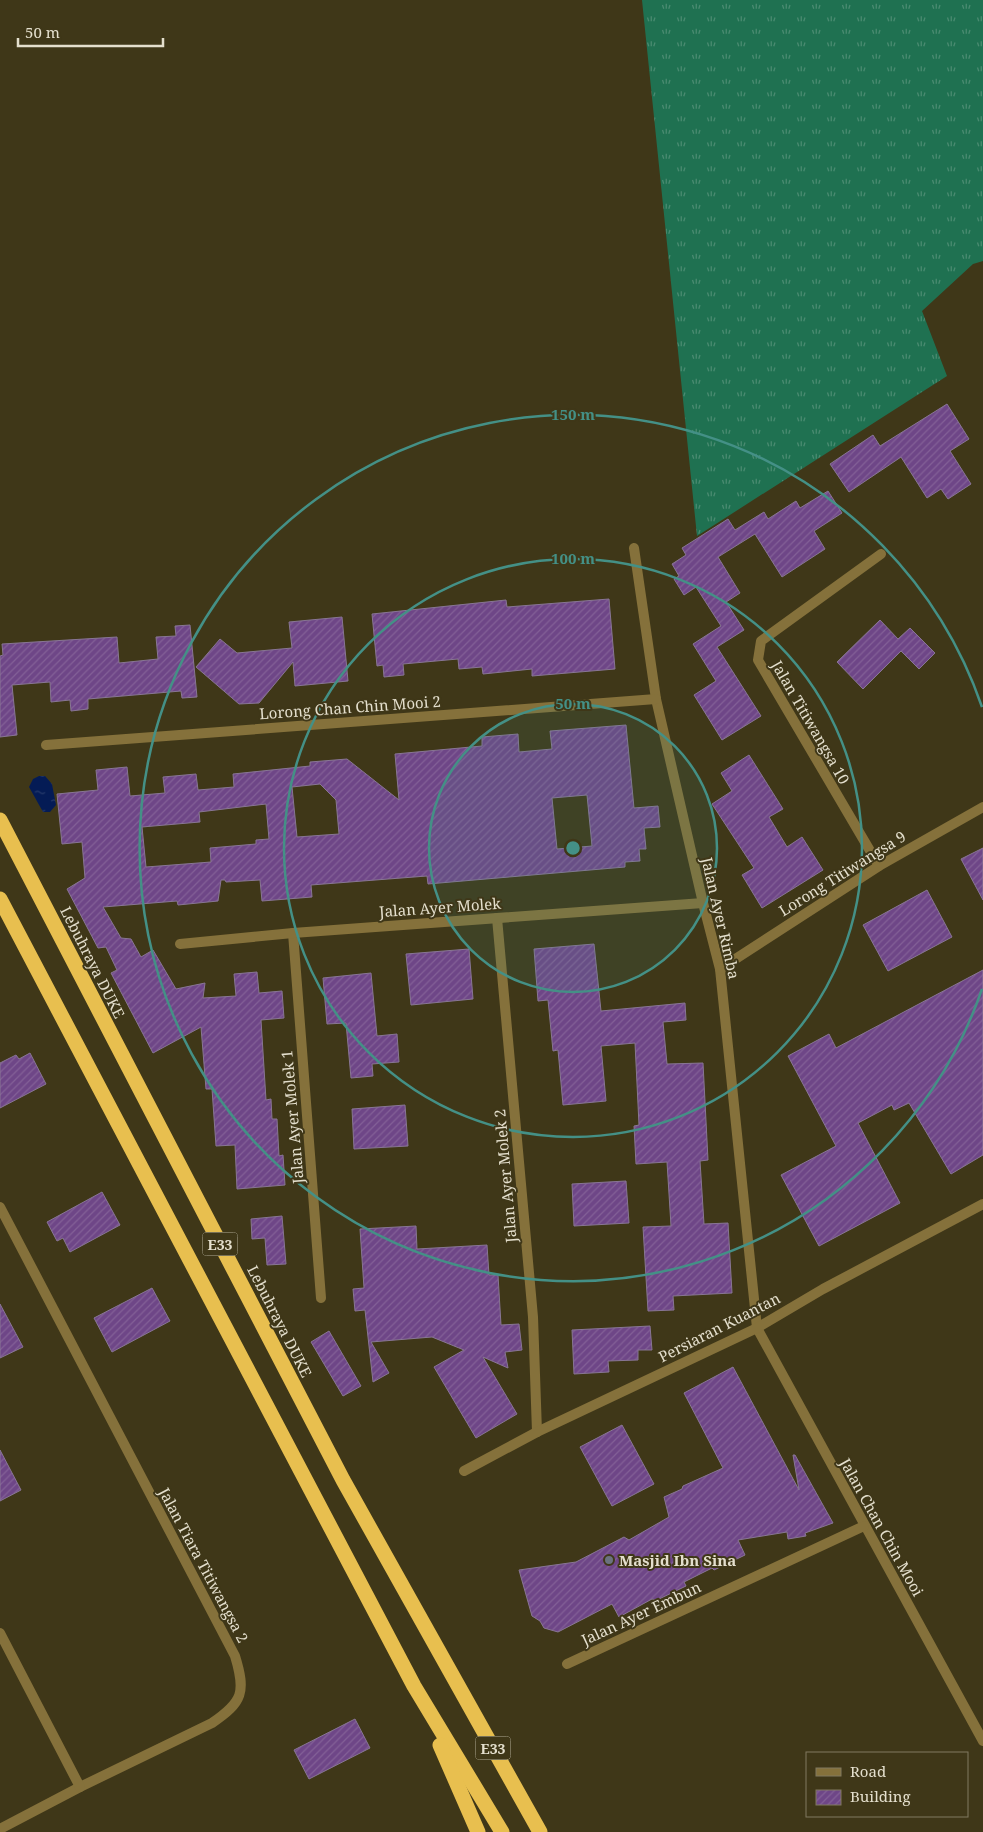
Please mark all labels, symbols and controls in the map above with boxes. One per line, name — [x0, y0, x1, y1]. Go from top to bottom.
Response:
scale bar — [18, 15, 162, 47]
text: 50 m — [25, 22, 60, 42]
text: 150 m — [551, 404, 595, 424]
text: 100 m — [551, 548, 595, 568]
street label: Jalan Titiwangsa 10 — [767, 656, 855, 787]
street label: Lorong Chan Chin Mooi 2 — [259, 691, 441, 723]
text: 50 m — [555, 693, 591, 713]
street label: Lorong Titiwangsa 9 — [775, 826, 909, 920]
centre of rings — [564, 839, 582, 857]
street label: Jalan Ayer Rimba — [697, 854, 745, 981]
street label: Jalan Ayer Molek — [377, 893, 502, 921]
street label: Lebuhraya DUKE — [56, 903, 130, 1021]
street label: Jalan Ayer Molek 1 — [276, 1049, 308, 1186]
street label: Jalan Ayer Molek 2 — [489, 1108, 521, 1245]
road number: E33 — [202, 1232, 238, 1256]
street label: Lebuhraya DUKE — [243, 1262, 317, 1380]
street label: Persiaran Kuantan — [655, 1287, 784, 1366]
street label: Jalan Chan Chin Mooi — [835, 1454, 928, 1600]
street label: Jalan Tiara Titiwangsa 2 — [154, 1483, 253, 1646]
place label: Masjid Ibn Sina — [619, 1550, 736, 1570]
marker: Masjid Ibn Sina — [603, 1554, 615, 1566]
street label: Jalan Ayer Embun — [577, 1576, 704, 1650]
road number: E33 — [476, 1736, 510, 1760]
legend — [806, 1752, 968, 1817]
text: Road — [850, 1761, 886, 1781]
text: Building — [850, 1786, 911, 1806]

